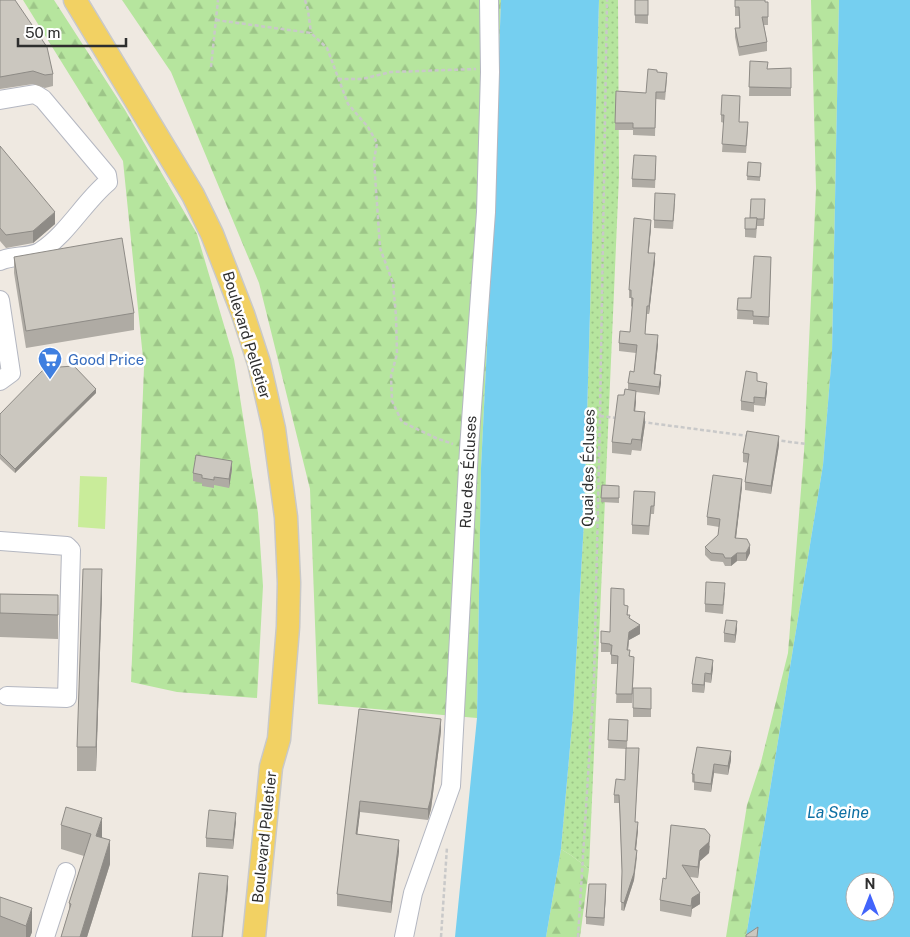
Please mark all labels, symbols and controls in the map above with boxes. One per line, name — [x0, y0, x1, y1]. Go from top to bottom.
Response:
scale bar — [18, 15, 125, 47]
text: 50 m — [25, 24, 60, 41]
street label: Boulevard Pelletier — [220, 269, 275, 401]
supermarket icon: Good Price — [37, 346, 63, 380]
place label: Good Price — [68, 351, 144, 368]
street label: Quai des Écluses — [578, 409, 598, 527]
street label: Rue des Écluses — [457, 415, 479, 529]
street label: Boulevard Pelletier — [249, 770, 279, 904]
water label: La Seine — [807, 803, 869, 822]
north arrow — [845, 872, 895, 922]
text: N — [865, 876, 875, 892]

